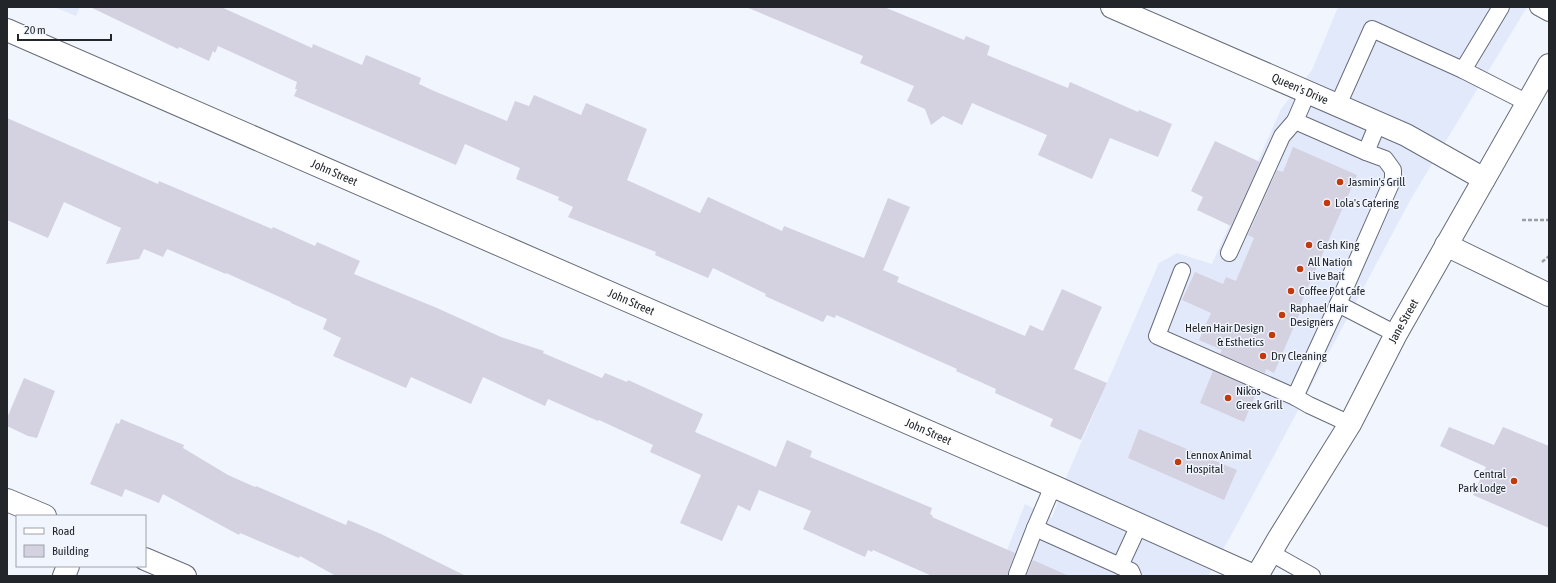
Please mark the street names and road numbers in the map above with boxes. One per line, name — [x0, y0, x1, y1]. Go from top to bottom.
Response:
street label: Queen's Drive — [1269, 70, 1330, 107]
street label: John Street — [309, 156, 360, 189]
street label: John Street — [606, 286, 657, 319]
street label: Jane Street — [1385, 296, 1422, 346]
street label: John Street — [903, 415, 954, 448]

